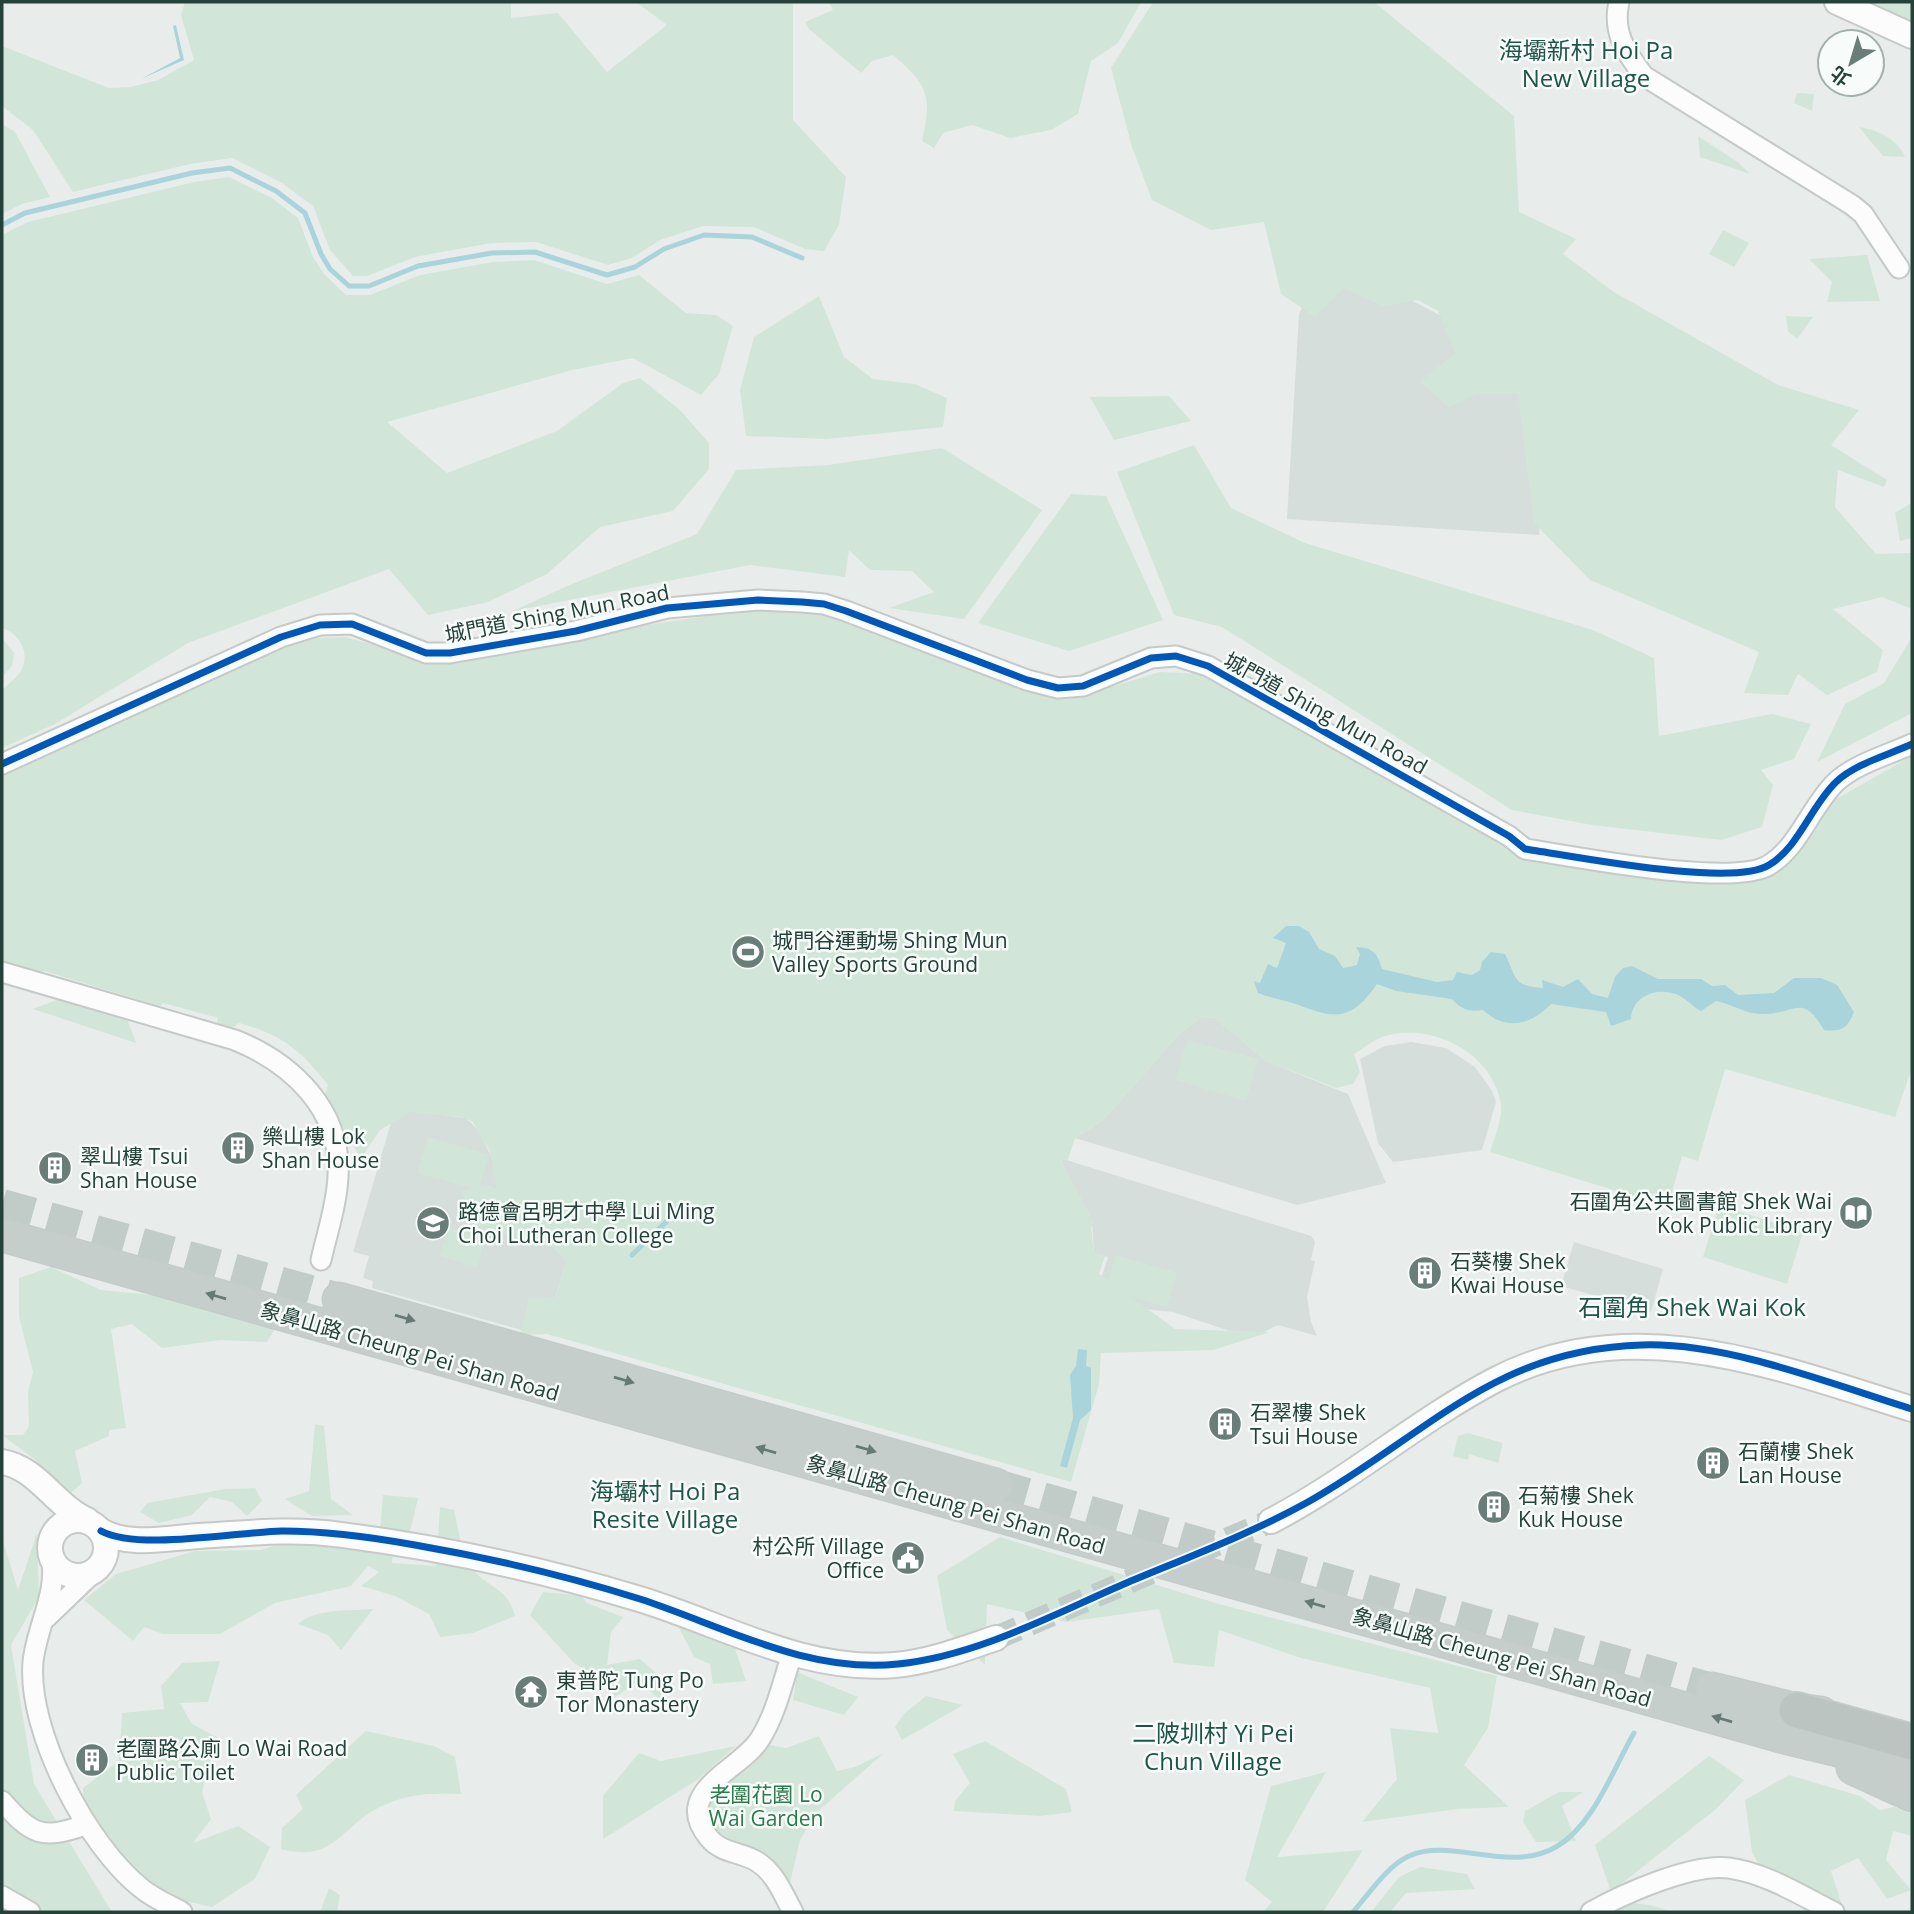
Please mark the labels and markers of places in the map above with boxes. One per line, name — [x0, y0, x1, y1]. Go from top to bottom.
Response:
place label: 城門谷運動場 Shing Mun Valley Sports Ground — [772, 926, 1008, 978]
sports icon: 城門谷運動場 Shing Mun Valley Sports Ground — [729, 933, 767, 971]
place label: 樂山樓 Lok Shan House — [262, 1122, 379, 1174]
building icon: 樂山樓 Lok Shan House — [219, 1129, 257, 1167]
place label: 翠山樓 Tsui Shan House — [80, 1142, 197, 1194]
building icon: 翠山樓 Tsui Shan House — [36, 1149, 74, 1187]
place label: 石圍角公共圖書館 Shek Wai Kok Public Library — [1570, 1187, 1832, 1239]
library icon: 石圍角公共圖書館 Shek Wai Kok Public Library — [1837, 1194, 1875, 1232]
place label: 路德會呂明才中學 Lui Ming Choi Lutheran College — [458, 1197, 715, 1249]
school or university icon: 路德會呂明才中學 Lui Ming Choi Lutheran College — [414, 1204, 452, 1242]
place label: 石葵樓 Shek Kwai House — [1450, 1247, 1566, 1299]
building icon: 石葵樓 Shek Kwai House — [1406, 1254, 1444, 1292]
place label: 石翠樓 Shek Tsui House — [1250, 1398, 1366, 1450]
building icon: 石翠樓 Shek Tsui House — [1206, 1405, 1244, 1443]
place label: 石蘭樓 Shek Lan House — [1738, 1437, 1854, 1489]
building icon: 石蘭樓 Shek Lan House — [1694, 1444, 1732, 1482]
place label: 石菊樓 Shek Kuk House — [1518, 1481, 1634, 1533]
building icon: 石菊樓 Shek Kuk House — [1475, 1488, 1513, 1526]
place label: 村公所 Village Office — [752, 1532, 884, 1584]
public building icon: 村公所 Village Office — [889, 1539, 927, 1577]
place label: 東普陀 Tung Po Tor Monastery — [556, 1666, 704, 1718]
temple icon: 東普陀 Tung Po Tor Monastery — [512, 1673, 550, 1711]
place label: 老圍路公廁 Lo Wai Road Public Toilet — [116, 1734, 347, 1786]
building icon: 老圍路公廁 Lo Wai Road Public Toilet — [73, 1741, 111, 1779]

